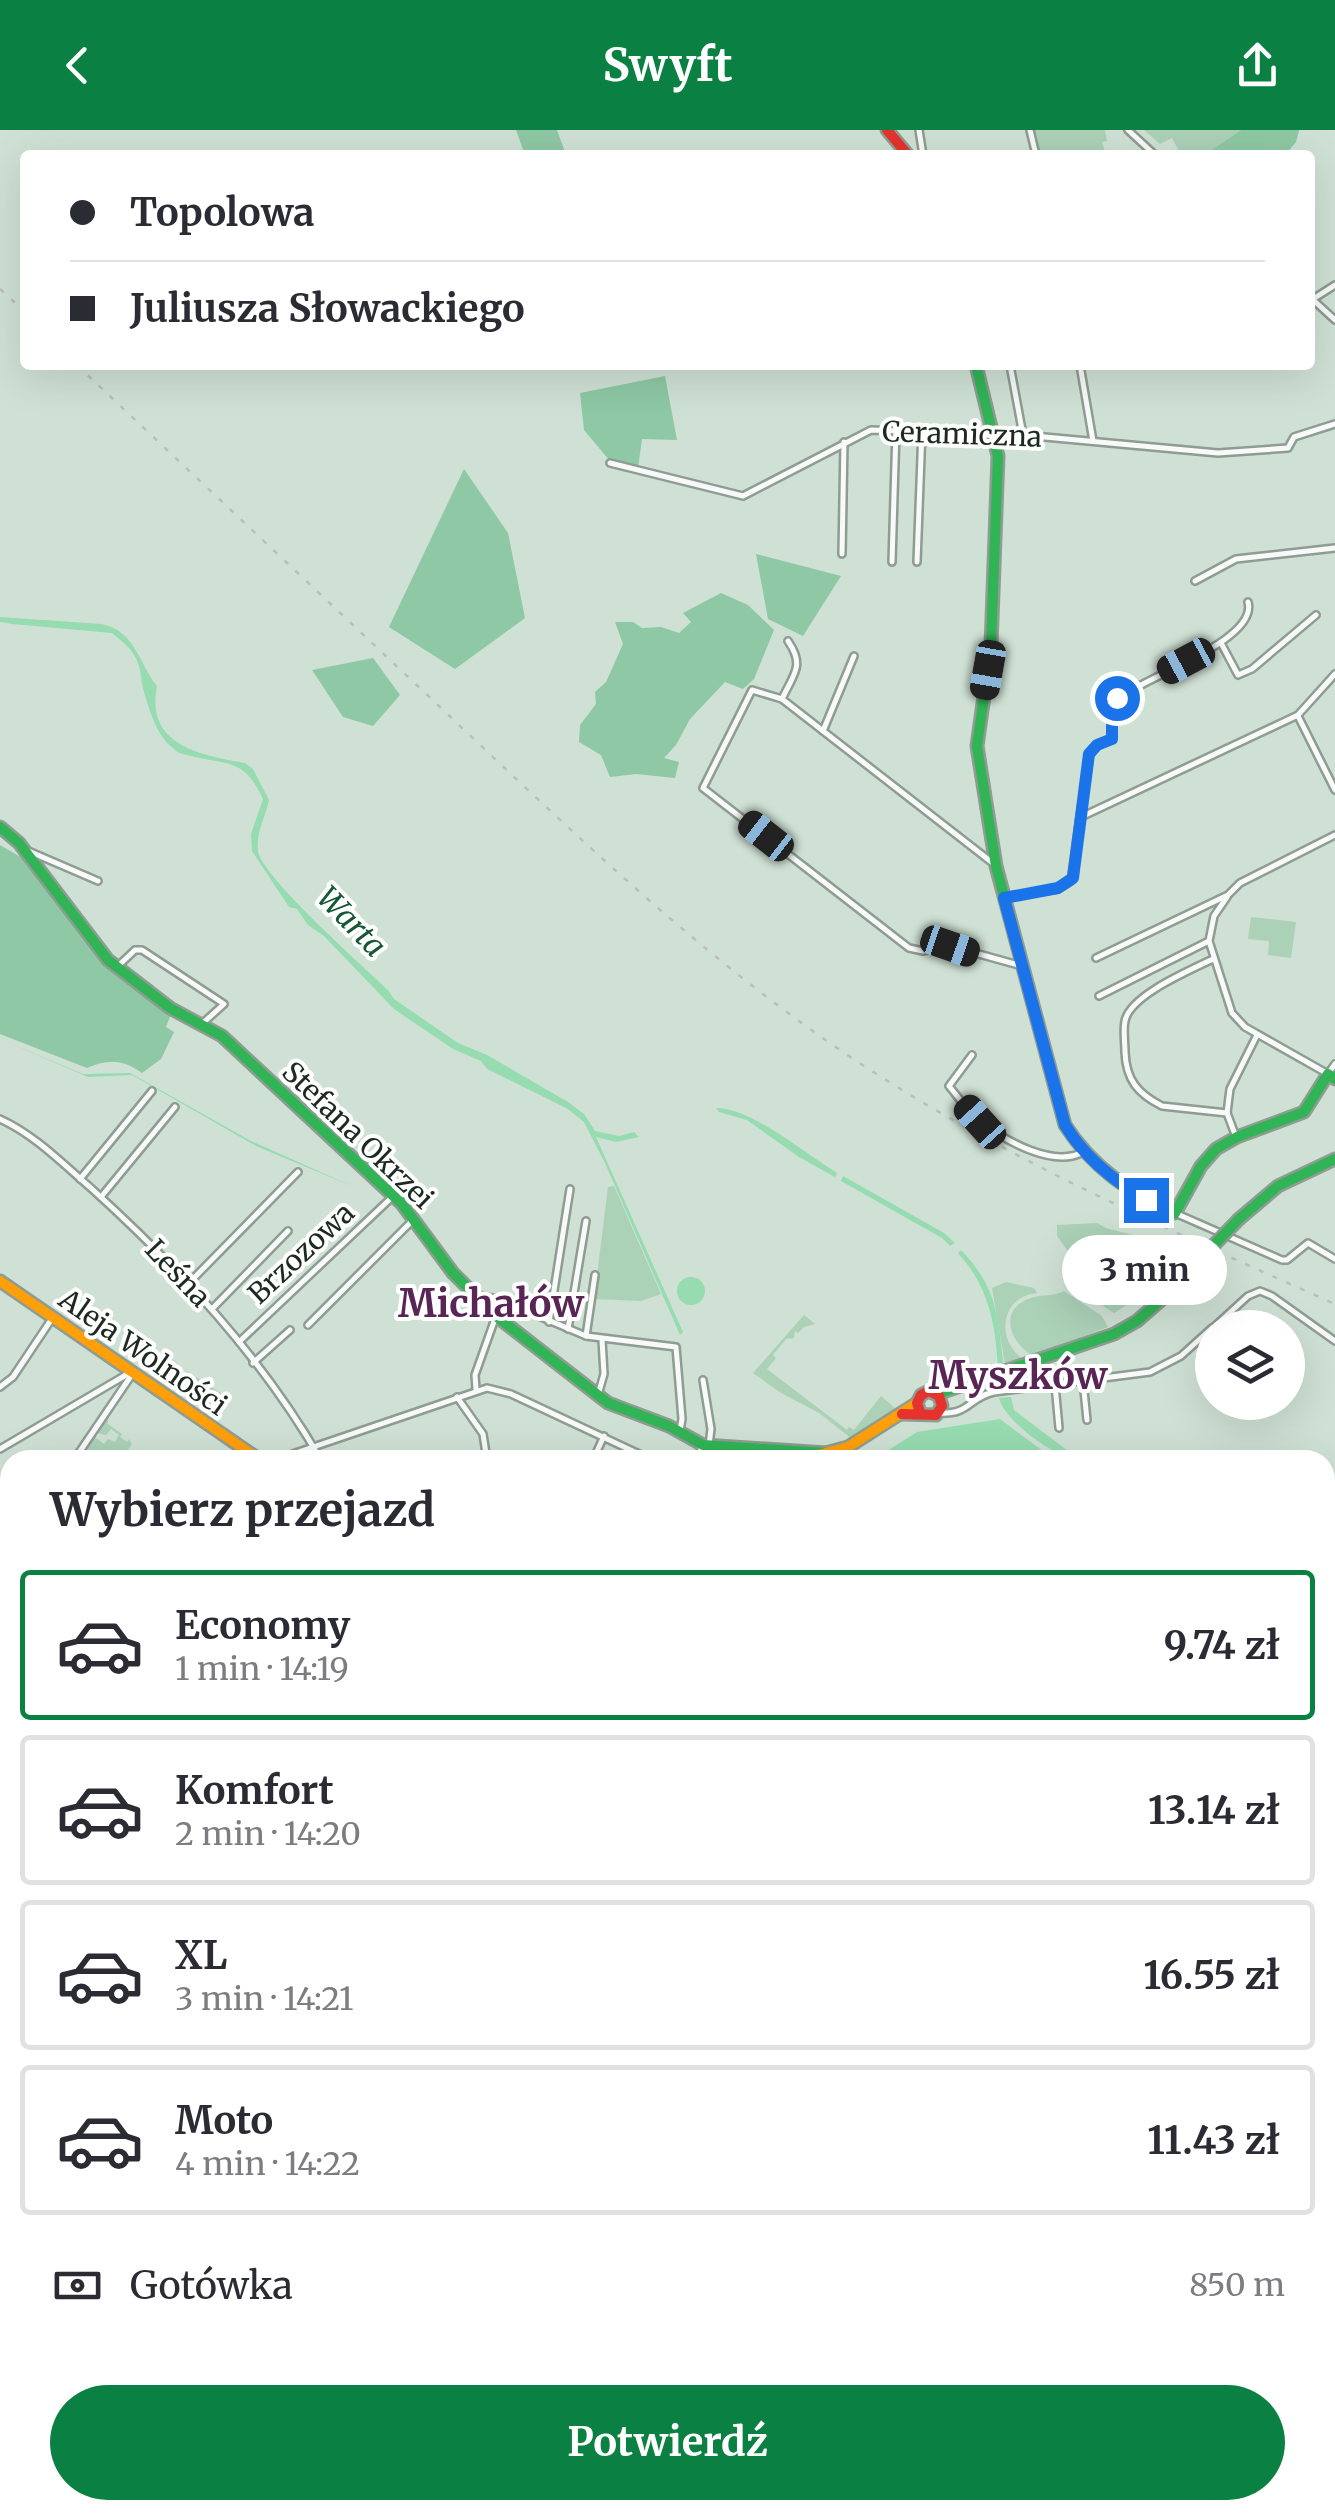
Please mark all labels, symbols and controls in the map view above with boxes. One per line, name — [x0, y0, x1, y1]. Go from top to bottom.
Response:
text: Swyft — [602, 37, 733, 93]
icon: back — [50, 38, 105, 93]
icon: share — [1230, 38, 1285, 93]
text: Topolowa — [130, 189, 314, 236]
text: Juliusza Słowackiego — [130, 285, 525, 332]
street label: Ceramiczna — [882, 413, 1042, 455]
car — [1152, 634, 1220, 688]
car — [968, 638, 1008, 702]
route start — [1095, 676, 1140, 721]
car — [733, 806, 799, 866]
water label: Warta — [309, 878, 394, 964]
car — [917, 922, 983, 970]
street label: Stefana Okrzei — [275, 1054, 441, 1216]
car — [949, 1090, 1011, 1154]
route end — [1124, 1178, 1169, 1223]
street label: Brzozowa — [240, 1195, 362, 1311]
street label: Leśna — [138, 1232, 218, 1314]
callout: 3 min — [1064, 1235, 1228, 1305]
text: 3 min — [1099, 1250, 1190, 1290]
street label: Aleja Wolności — [51, 1280, 234, 1423]
district label: Michałów — [398, 1280, 585, 1327]
map controls — [1195, 1310, 1305, 1420]
button: layers — [1195, 1310, 1305, 1420]
district label: Myszków — [929, 1352, 1109, 1399]
text: Wybierz przejazd — [50, 1482, 435, 1538]
icon: car — [55, 1600, 145, 1690]
text: Economy — [175, 1602, 350, 1649]
text: 9.74 zł — [1164, 1622, 1280, 1669]
text: 1 min · 14:19 — [175, 1649, 349, 1689]
icon: car — [55, 1765, 145, 1855]
text: Komfort — [175, 1767, 334, 1814]
text: 13.14 zł — [1148, 1787, 1280, 1834]
text: 2 min · 14:20 — [175, 1814, 361, 1854]
icon: car — [55, 1930, 145, 2020]
text: XL — [175, 1932, 227, 1979]
text: 16.55 zł — [1144, 1952, 1280, 1999]
text: 3 min · 14:21 — [175, 1979, 354, 2019]
icon: car — [55, 2095, 145, 2185]
text: Moto — [175, 2097, 273, 2144]
text: 11.43 zł — [1147, 2117, 1280, 2164]
text: 4 min · 14:22 — [175, 2144, 360, 2184]
icon: cash — [50, 2258, 105, 2313]
text: Gotówka — [130, 2262, 293, 2309]
text: 850 m — [1189, 2265, 1285, 2305]
button: Potwierdź — [50, 2385, 1285, 2500]

